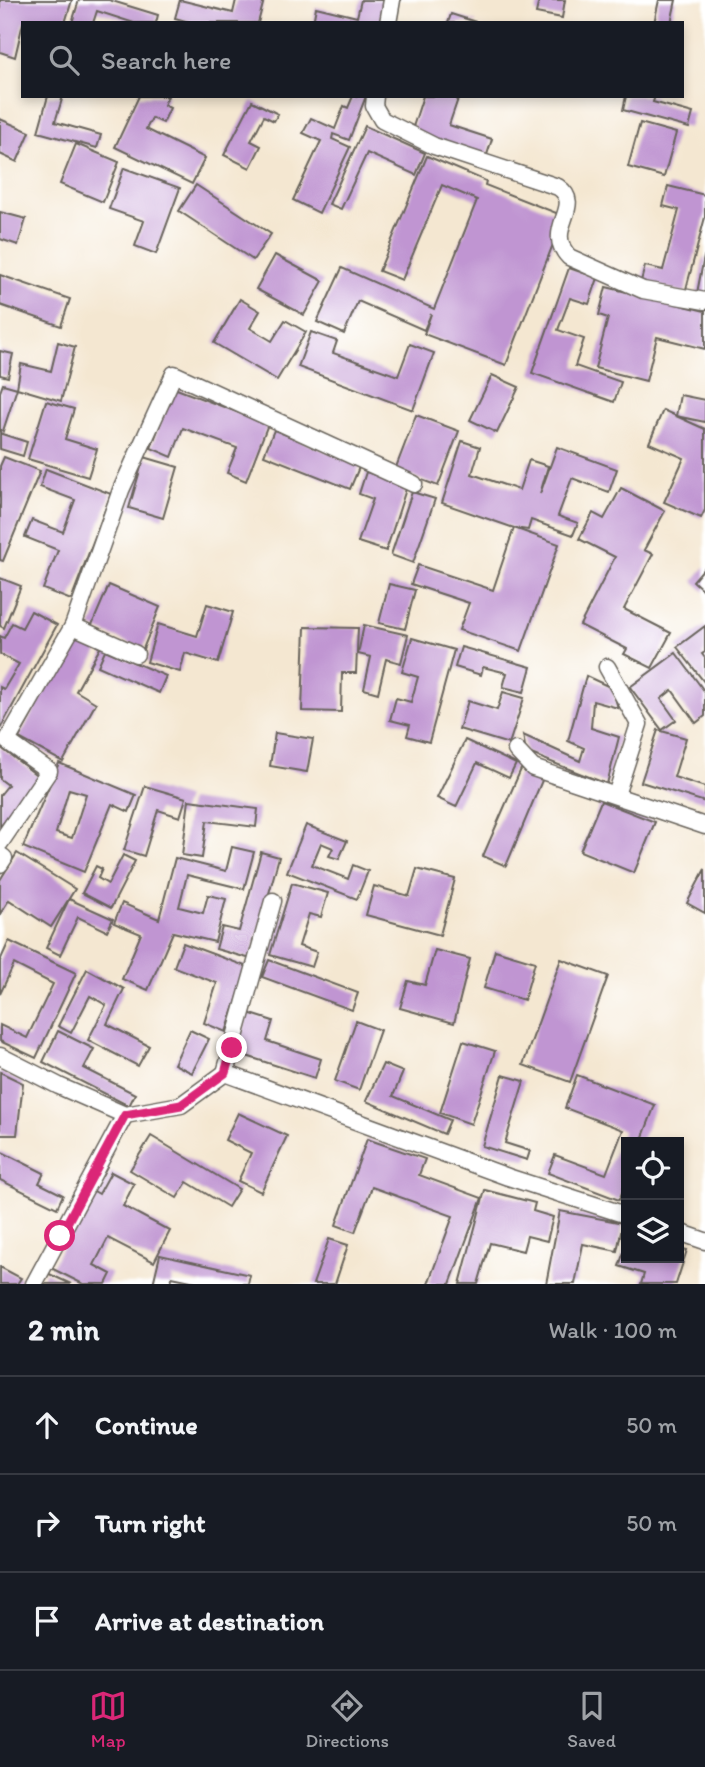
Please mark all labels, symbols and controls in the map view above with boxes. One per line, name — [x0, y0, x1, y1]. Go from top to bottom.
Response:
search box — [21, 21, 684, 98]
icon: search — [45, 41, 83, 79]
text: Search here — [101, 44, 231, 76]
route end — [216, 1032, 247, 1063]
map controls — [621, 1137, 684, 1263]
button: locate — [621, 1137, 684, 1200]
button: layers — [621, 1200, 684, 1263]
route start — [44, 1220, 75, 1251]
text: 2 min — [28, 1311, 99, 1348]
text: Walk · 100 m — [549, 1316, 677, 1344]
icon: ahead — [28, 1406, 66, 1444]
text: Continue — [95, 1409, 198, 1441]
text: 50 m — [626, 1411, 677, 1439]
icon: right — [28, 1504, 66, 1542]
text: Turn right — [95, 1507, 206, 1539]
text: 50 m — [626, 1509, 677, 1537]
icon: arrive — [28, 1602, 66, 1640]
text: Arrive at destination — [95, 1605, 324, 1637]
tab: Map — [89, 1687, 127, 1752]
tab: Directions — [305, 1687, 389, 1752]
tab: Saved — [567, 1687, 616, 1752]

